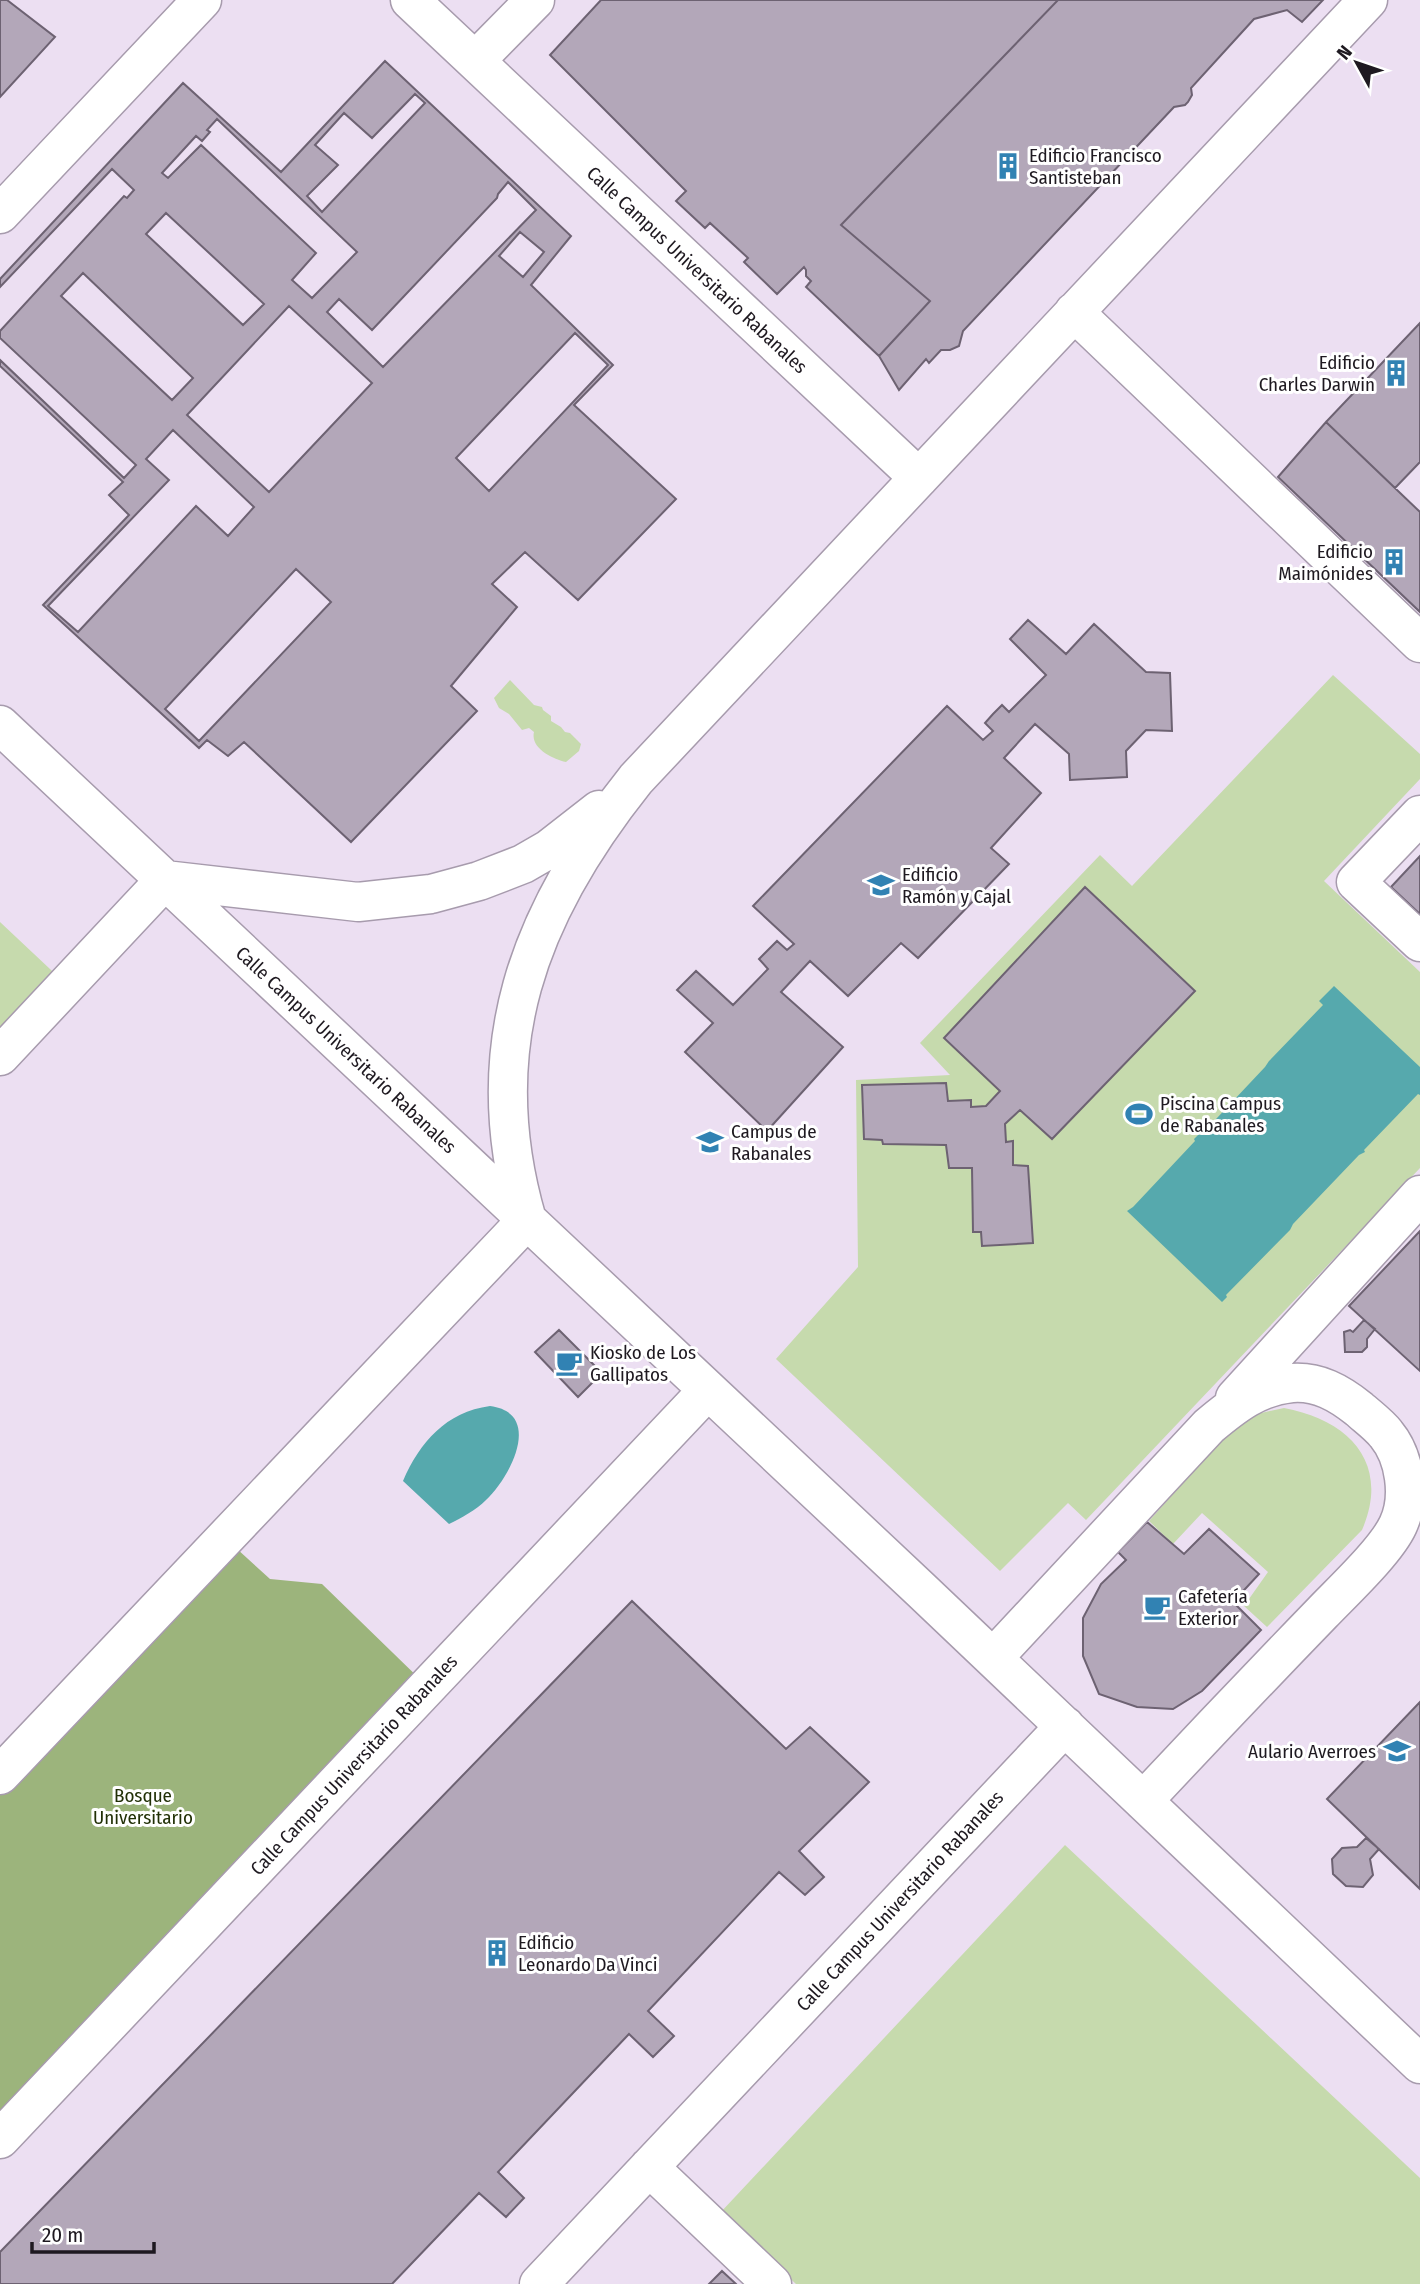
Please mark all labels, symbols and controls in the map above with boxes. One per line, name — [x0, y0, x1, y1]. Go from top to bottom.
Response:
north arrow — [1322, 28, 1392, 98]
text: N — [1332, 41, 1357, 64]
place label: Edificio Francisco Santisteban — [1029, 144, 1162, 189]
building icon: Edificio Francisco Santisteban — [993, 151, 1023, 181]
street label: Calle Campus Universitario Rabanales — [582, 162, 812, 378]
place label: Edificio Charles Darwin — [1259, 351, 1375, 396]
building icon: Edificio Charles Darwin — [1381, 358, 1411, 388]
place label: Edificio Maimónides — [1278, 540, 1373, 585]
building icon: Edificio Maimónides — [1379, 547, 1409, 577]
place label: Edificio Ramón y Cajal — [902, 863, 1011, 908]
school or university icon: Edificio Ramón y Cajal — [866, 870, 896, 900]
street label: Calle Campus Universitario Rabanales — [231, 942, 461, 1158]
place label: Piscina Campus de Rabanales — [1160, 1092, 1281, 1137]
sports icon: Piscina Campus de Rabanales — [1124, 1099, 1154, 1129]
place label: Campus de Rabanales — [731, 1120, 817, 1165]
school or university icon: Campus de Rabanales — [695, 1127, 725, 1157]
place label: Kiosko de Los Gallipatos — [590, 1341, 696, 1386]
cafe icon: Kiosko de Los Gallipatos — [554, 1348, 584, 1378]
place label: Cafetería Exterior — [1178, 1585, 1248, 1630]
cafe icon: Cafetería Exterior — [1142, 1592, 1172, 1622]
street label: Calle Campus Universitario Rabanales — [246, 1650, 462, 1880]
school or university icon: Aulario Averroes — [1382, 1736, 1412, 1766]
place label: Aulario Averroes — [1248, 1740, 1376, 1763]
park label: Bosque Universitario — [93, 1784, 193, 1829]
street label: Calle Campus Universitario Rabanales — [792, 1786, 1008, 2016]
place label: Edificio Leonardo Da Vinci — [518, 1931, 657, 1976]
building icon: Edificio Leonardo Da Vinci — [482, 1938, 512, 1968]
scale bar — [32, 2210, 154, 2254]
text: 20 m — [42, 2222, 83, 2248]

